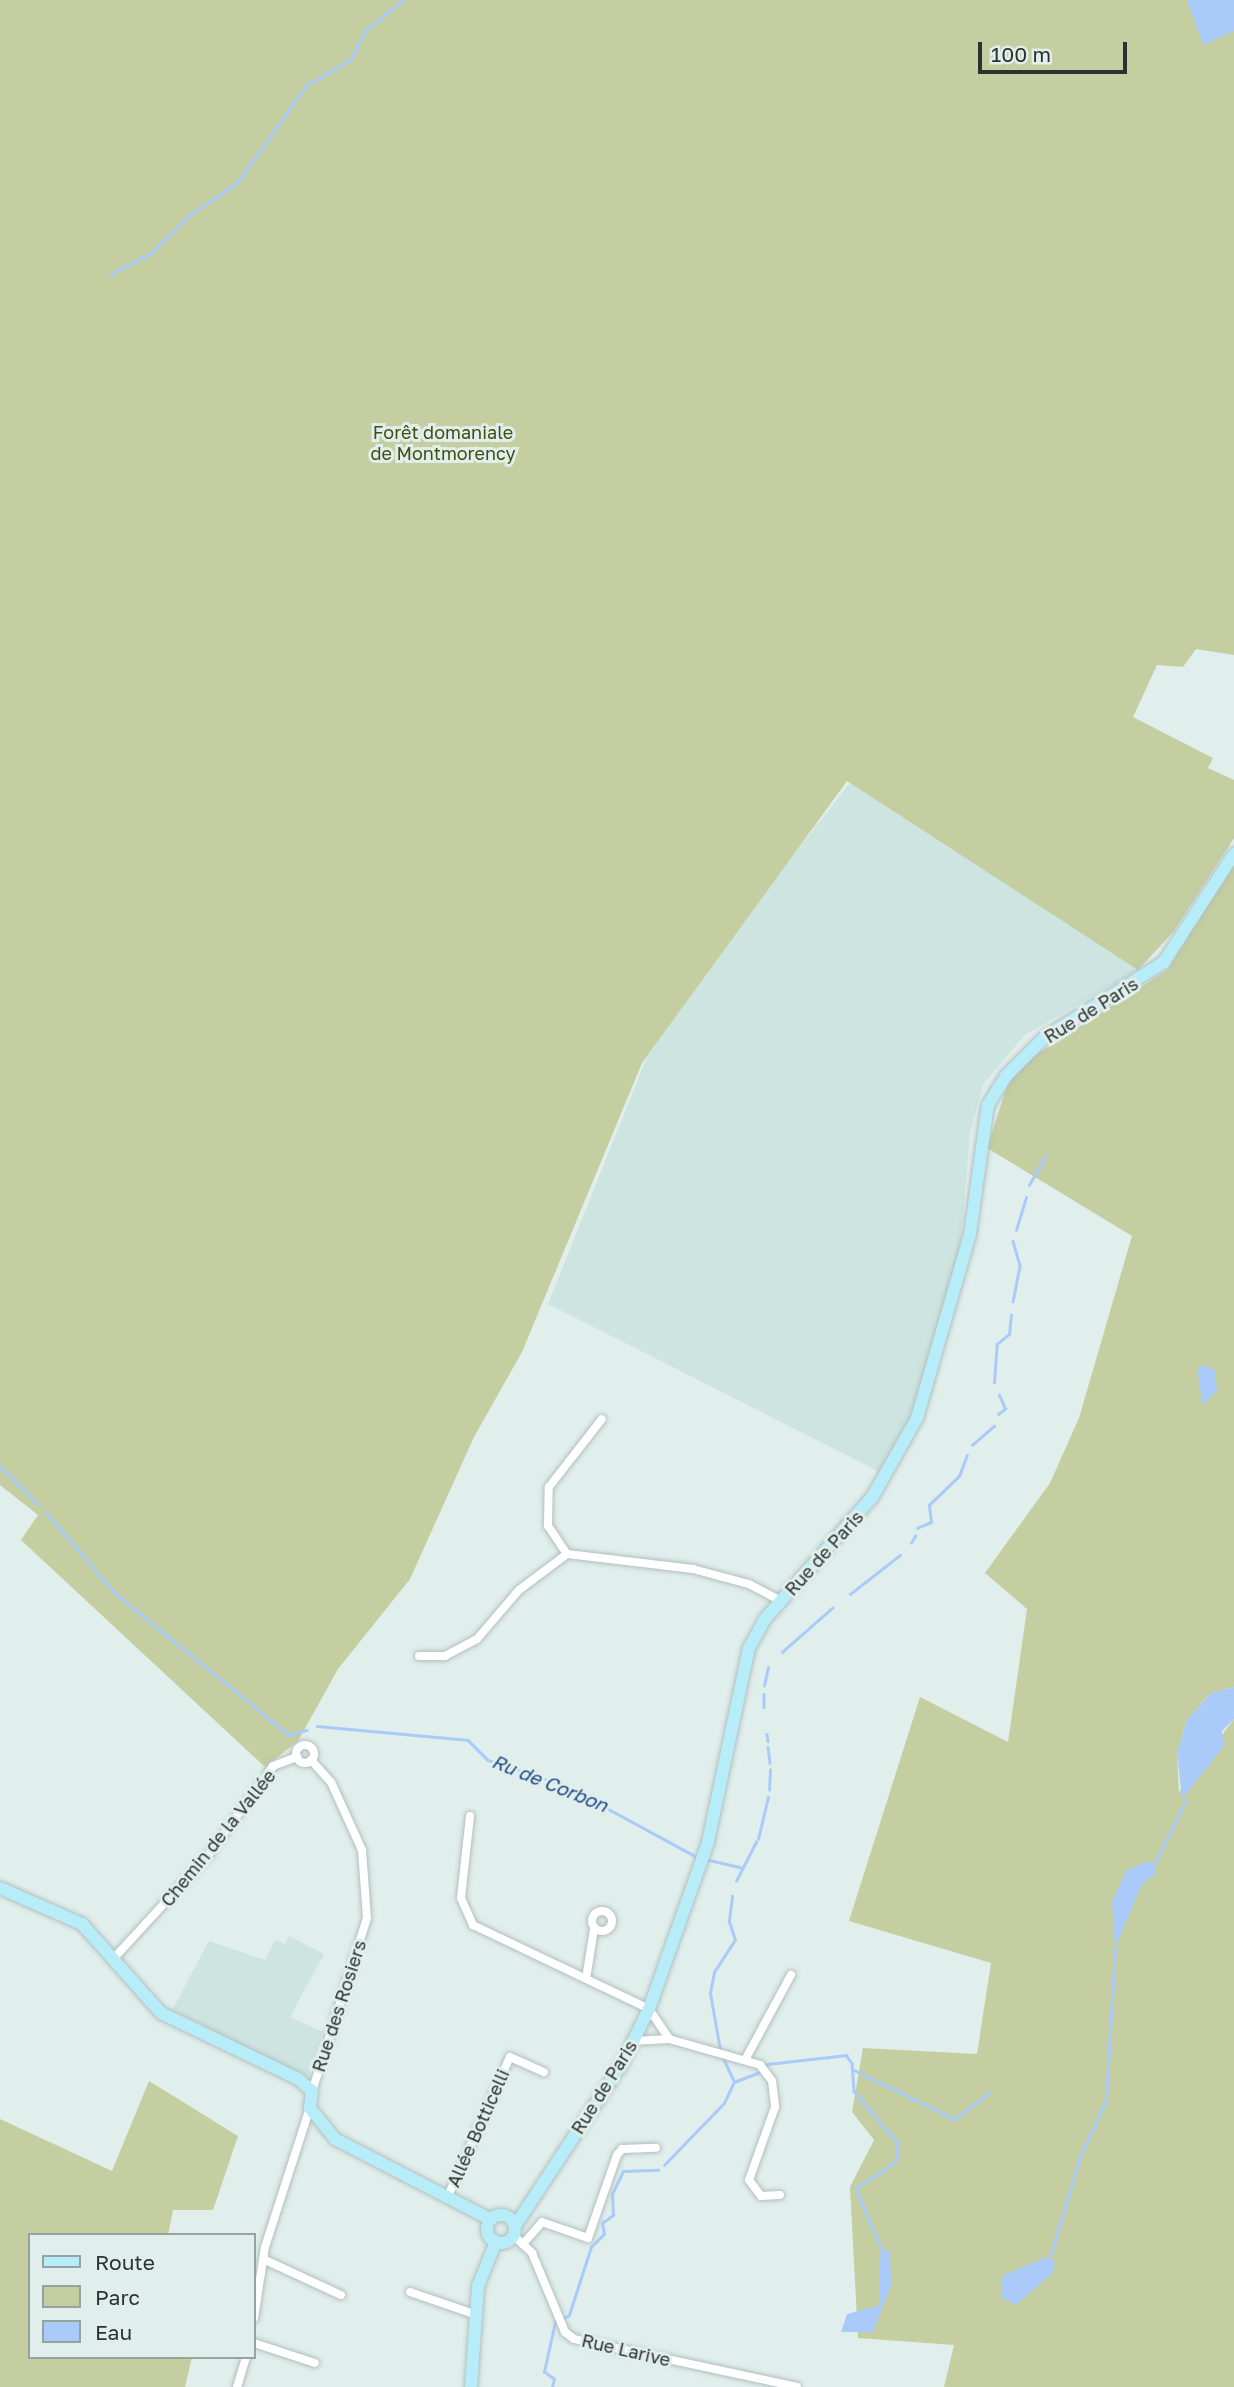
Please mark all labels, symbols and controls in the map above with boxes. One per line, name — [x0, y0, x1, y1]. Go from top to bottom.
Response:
scale bar — [982, 28, 1131, 72]
text: 100 m — [991, 41, 1051, 67]
park label: Forêt domaniale de Montmorency — [371, 422, 515, 464]
street label: Rue de Paris — [1040, 973, 1142, 1047]
street label: Rue de Paris — [780, 1506, 868, 1600]
water label: Ru de Corbon — [489, 1749, 611, 1817]
street label: Chemin de la Vallée — [156, 1765, 280, 1911]
street label: Rue des Rosiers — [307, 1937, 371, 2075]
street label: Rue de Paris — [567, 2036, 641, 2138]
street label: Allée Botticelli — [442, 2066, 514, 2190]
legend — [28, 2233, 256, 2359]
text: Route — [95, 2249, 155, 2275]
text: Parc — [95, 2284, 140, 2310]
text: Eau — [95, 2319, 132, 2345]
street label: Rue Larive — [580, 2329, 672, 2371]

